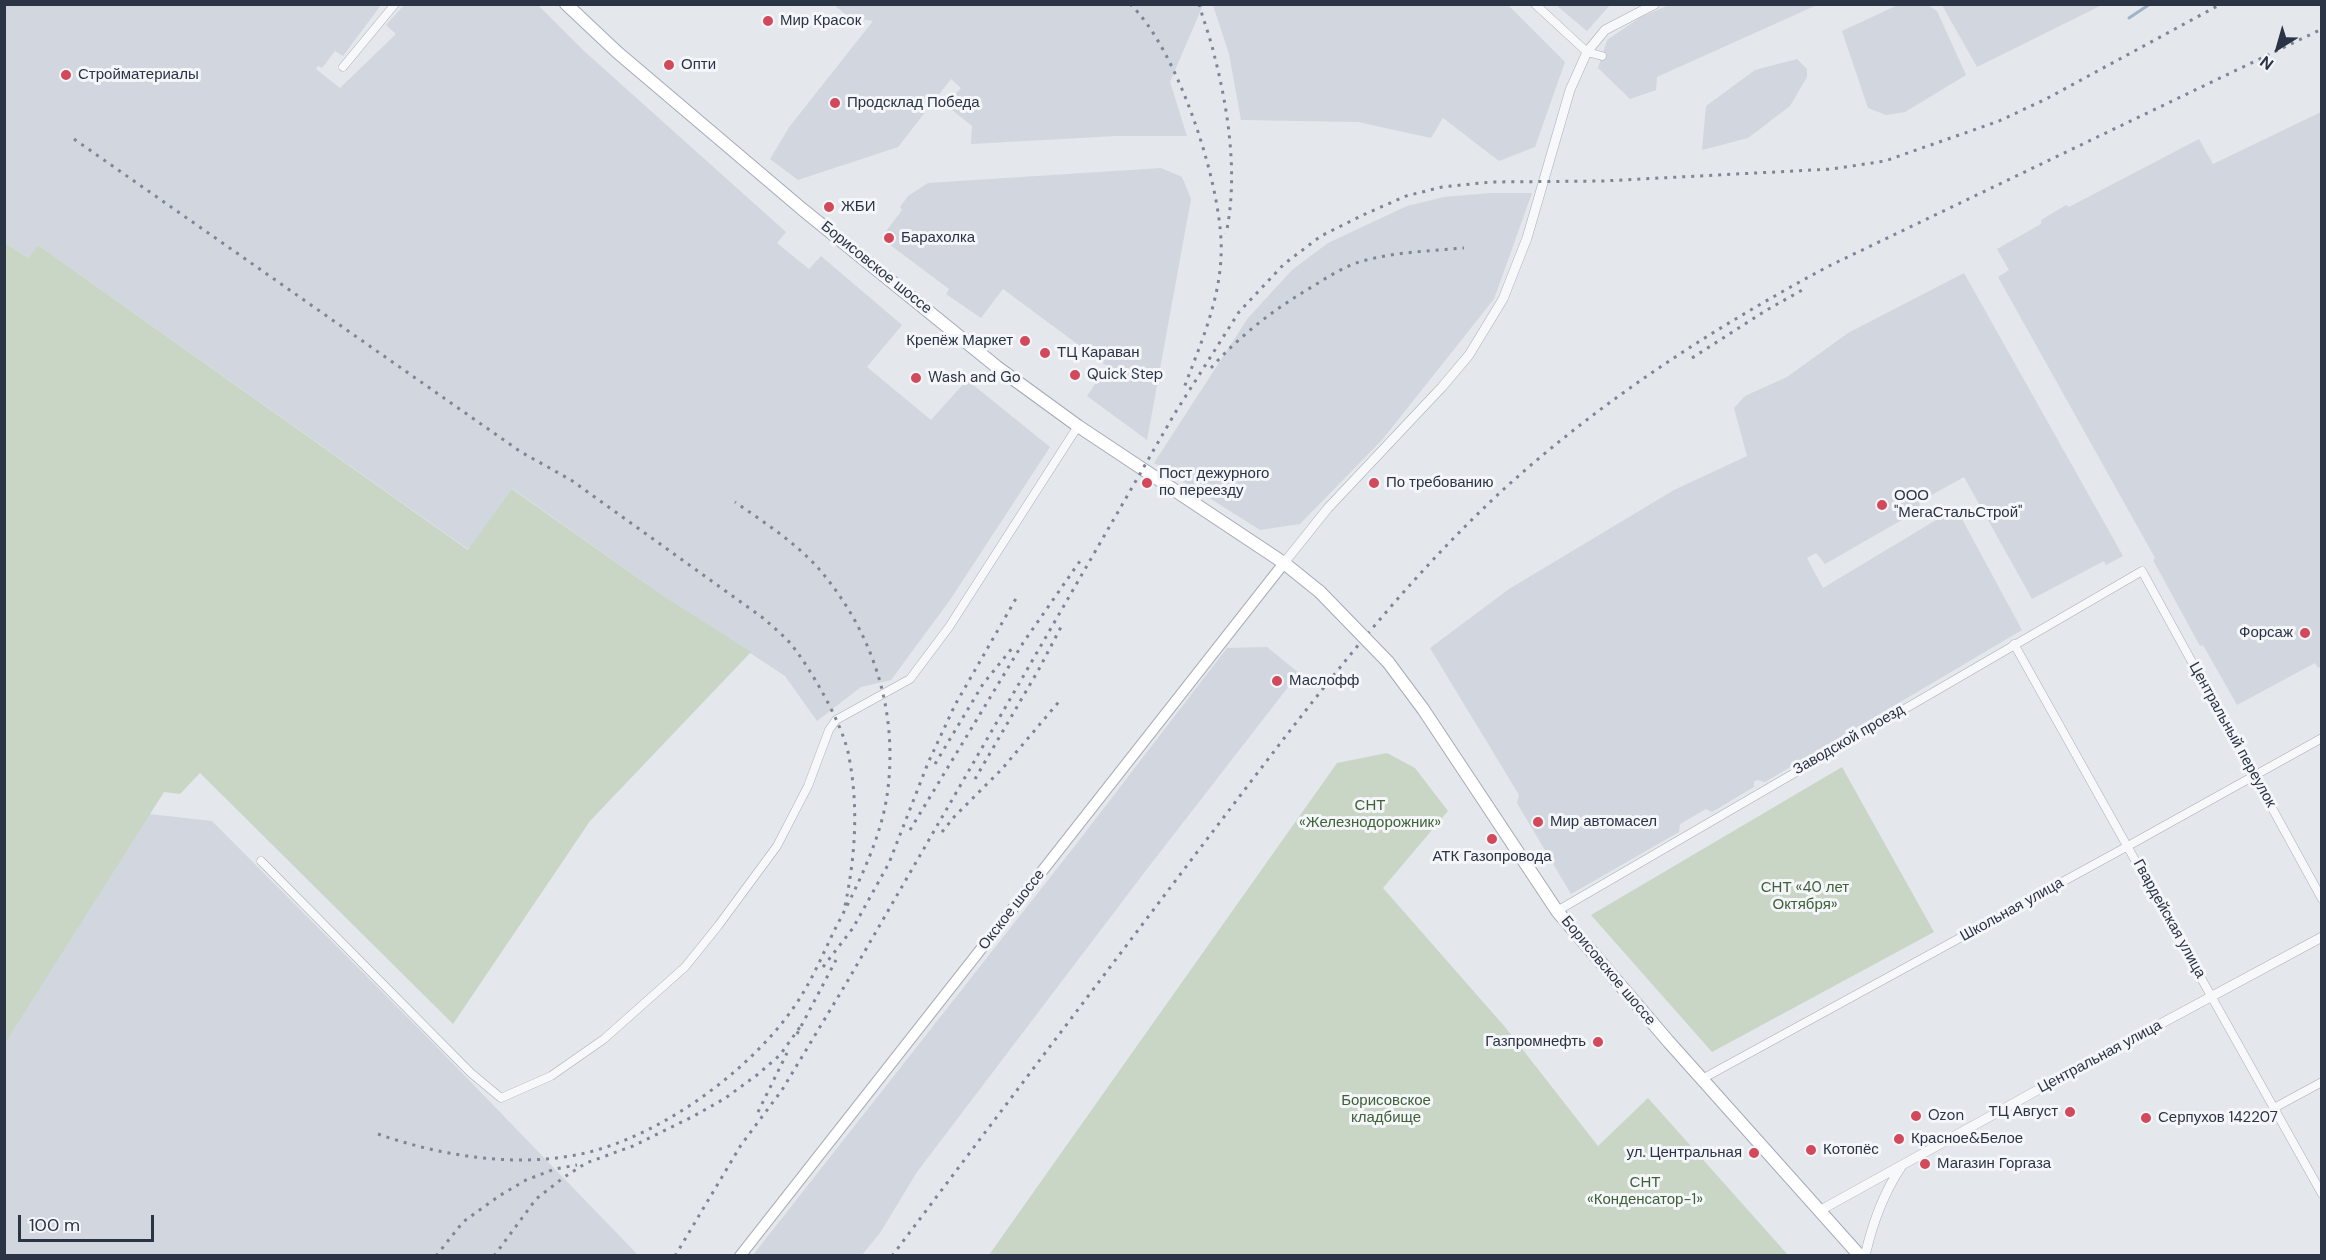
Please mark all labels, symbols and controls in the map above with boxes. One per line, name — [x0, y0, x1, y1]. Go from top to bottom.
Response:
place label: Мир Красок — [780, 12, 861, 30]
marker: Мир Красок — [761, 14, 775, 28]
north arrow — [2248, 18, 2308, 78]
text: N — [2256, 51, 2278, 75]
place label: Опти — [681, 56, 716, 74]
marker: Опти — [662, 58, 676, 72]
place label: Стройматериалы — [78, 66, 199, 84]
marker: Стройматериалы — [59, 68, 73, 82]
place label: Продсклад Победа — [847, 94, 980, 112]
marker: Продсклад Победа — [828, 96, 842, 110]
place label: ЖБИ — [841, 198, 875, 216]
marker: ЖБИ — [822, 200, 836, 214]
street label: Борисовское шоссе — [817, 218, 935, 318]
place label: Барахолка — [901, 229, 975, 247]
marker: Барахолка — [882, 231, 896, 245]
place label: Крепёж Маркет — [906, 332, 1013, 350]
marker: Крепёж Маркет — [1018, 334, 1032, 348]
place label: ТЦ Караван — [1057, 344, 1139, 362]
marker: ТЦ Караван — [1038, 346, 1052, 360]
place label: Quick Step — [1087, 366, 1163, 384]
marker: Quick Step — [1068, 368, 1082, 382]
place label: Wash and Go — [928, 369, 1021, 387]
marker: Wash and Go — [909, 371, 923, 385]
place label: Пост дежурного по переезду — [1159, 465, 1269, 500]
place label: По требованию — [1386, 474, 1493, 492]
marker: Пост дежурного по переезду — [1140, 476, 1154, 490]
marker: По требованию — [1367, 476, 1381, 490]
place label: ООО "МегаСтальСтрой" — [1894, 487, 2022, 522]
marker: ООО "МегаСтальСтрой" — [1875, 498, 1889, 512]
place label: Форсаж — [2239, 624, 2293, 642]
marker: Форсаж — [2298, 626, 2312, 640]
street label: Центральный переулок — [2185, 659, 2279, 811]
place label: Маслофф — [1289, 672, 1359, 690]
marker: Маслофф — [1270, 674, 1284, 688]
street label: Заводской проезд — [1790, 701, 1908, 779]
park label: СНТ «Железнодорожник» — [1299, 797, 1441, 832]
place label: Мир автомасел — [1550, 813, 1657, 831]
marker: Мир автомасел — [1531, 815, 1545, 829]
marker: АТК Газопровода — [1485, 832, 1499, 846]
place label: АТК Газопровода — [1433, 848, 1551, 866]
street label: Гвардейская улица — [2129, 856, 2209, 982]
street label: Окское шоссе — [975, 866, 1049, 954]
street label: Школьная улица — [1957, 874, 2067, 946]
park label: СНТ «40 лет Октября» — [1761, 879, 1849, 914]
street label: Борисовское шоссе — [1557, 913, 1659, 1029]
street label: Центральная улица — [2035, 1017, 2165, 1097]
place label: Газпромнефть — [1485, 1033, 1586, 1051]
marker: Газпромнефть — [1591, 1035, 1605, 1049]
park label: Борисовское кладбище — [1341, 1092, 1431, 1127]
place label: ТЦ Август — [1989, 1103, 2058, 1121]
marker: ТЦ Август — [2063, 1105, 2077, 1119]
place label: Ozon — [1928, 1107, 1964, 1125]
marker: Ozon — [1909, 1109, 1923, 1123]
place label: Серпухов 142207 — [2158, 1109, 2278, 1127]
marker: Серпухов 142207 — [2139, 1111, 2153, 1125]
place label: Красное&Белое — [1911, 1130, 2023, 1148]
marker: Красное&Белое — [1892, 1132, 1906, 1146]
place label: Котопёс — [1823, 1141, 1879, 1159]
marker: Котопёс — [1804, 1143, 1818, 1157]
place label: ул. Центральная — [1627, 1144, 1742, 1162]
marker: ул. Центральная — [1747, 1146, 1761, 1160]
place label: Магазин Горгаза — [1937, 1155, 2051, 1173]
marker: Магазин Горгаза — [1918, 1157, 1932, 1171]
park label: СНТ «Конденсатор-1» — [1587, 1174, 1703, 1209]
scale bar — [21, 1203, 158, 1241]
text: 100 m — [29, 1213, 80, 1237]

